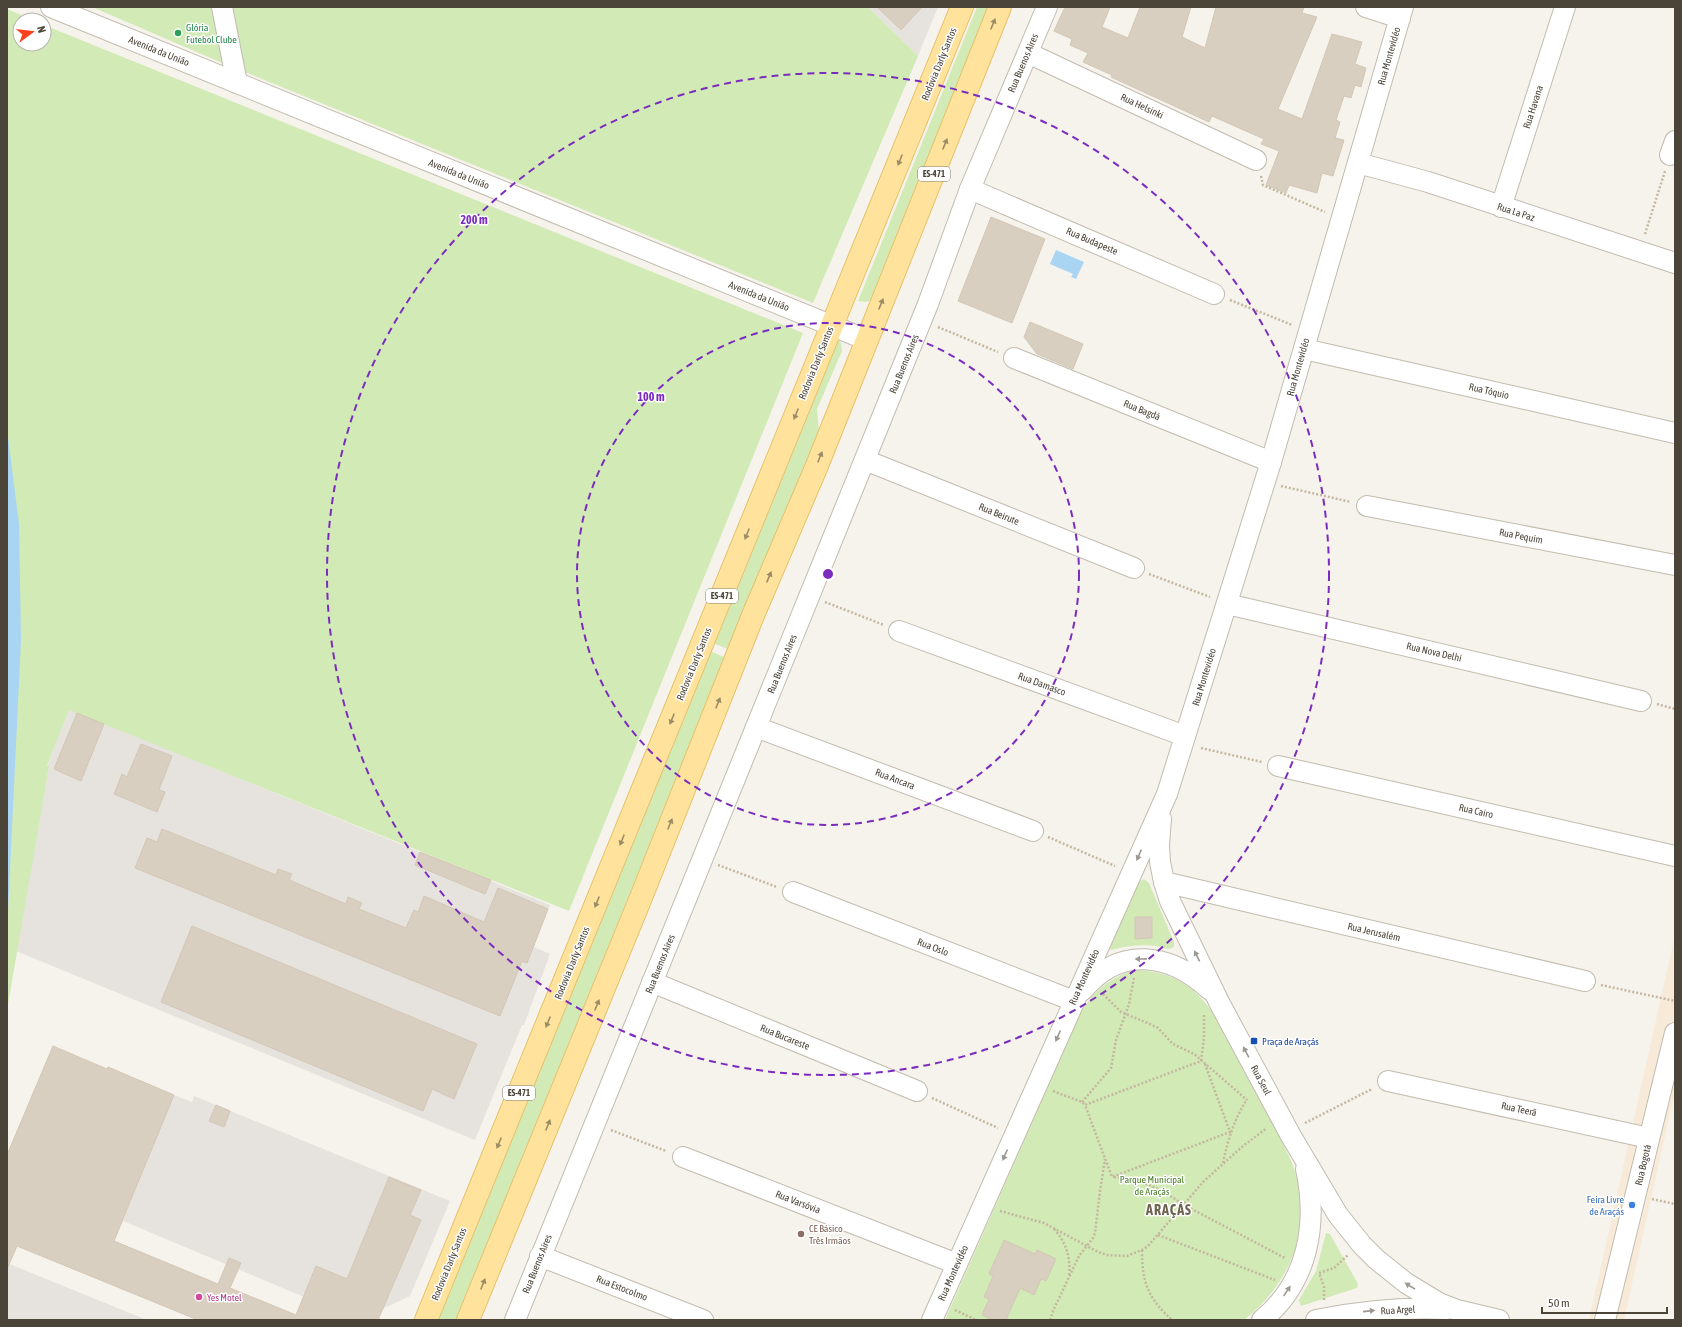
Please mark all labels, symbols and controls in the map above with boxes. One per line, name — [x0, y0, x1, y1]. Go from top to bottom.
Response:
north arrow — [12, 12, 52, 52]
one-way arrow — [991, 17, 997, 29]
place label: Glória Futebol Clube — [186, 22, 237, 45]
text: N — [35, 25, 48, 34]
street label: Rodovia Darly Santos — [919, 26, 959, 102]
street label: Rua Montevidéo — [1375, 26, 1403, 86]
marker: Glória Futebol Clube — [173, 28, 183, 38]
street label: Rua Buenos Aires — [1006, 32, 1040, 94]
street label: Avenida da União — [127, 34, 191, 68]
street label: Rua Havana — [1521, 84, 1545, 130]
street label: Rua Helsinki — [1119, 91, 1165, 121]
one-way arrow — [943, 138, 949, 150]
one-way arrow — [896, 154, 902, 166]
street label: Avenida da União — [427, 157, 491, 191]
road number: ES-471 — [918, 167, 950, 181]
street label: Rua La Paz — [1496, 201, 1536, 223]
text: 200 m — [460, 213, 488, 227]
street label: Rua Budapeste — [1065, 225, 1120, 257]
street label: Avenida da União — [727, 279, 791, 313]
one-way arrow — [879, 298, 885, 310]
street label: Rodovia Darly Santos — [796, 325, 836, 401]
street label: Rua Buenos Aires — [887, 332, 921, 395]
street label: Rua Montevidéo — [1284, 337, 1312, 397]
street label: Rua Tóquio — [1468, 381, 1510, 401]
text: 100 m — [637, 390, 665, 404]
street label: Rua Bagdá — [1122, 398, 1162, 422]
one-way arrow — [792, 408, 798, 420]
one-way arrow — [818, 451, 824, 463]
street label: Rua Beirute — [977, 501, 1021, 527]
street label: Rua Pequim — [1498, 526, 1544, 546]
one-way arrow — [744, 529, 750, 540]
centre of rings — [821, 567, 835, 581]
one-way arrow — [767, 570, 773, 582]
road number: ES-471 — [706, 589, 738, 603]
street label: Rodovia Darly Santos — [674, 626, 714, 702]
street label: Rua Buenos Aires — [765, 632, 799, 695]
street label: Rua Nova Delhi — [1405, 640, 1463, 664]
street label: Rua Montevidéo — [1190, 647, 1218, 707]
street label: Rua Damasco — [1017, 670, 1068, 698]
one-way arrow — [716, 697, 722, 709]
one-way arrow — [668, 714, 674, 726]
street label: Rua Ancara — [874, 766, 917, 792]
street label: Rua Cairo — [1458, 802, 1495, 820]
one-way arrow — [668, 818, 674, 830]
one-way arrow — [619, 834, 625, 846]
one-way arrow — [1136, 849, 1143, 861]
one-way arrow — [593, 896, 599, 908]
street label: Rua Jerusalém — [1347, 921, 1401, 943]
street label: Rodovia Darly Santos — [552, 925, 592, 1001]
street label: Rua Buenos Aires — [643, 932, 677, 995]
street label: Rua Oslo — [916, 936, 950, 958]
street label: Rua Montevidéo — [1067, 947, 1101, 1006]
one-way arrow — [1193, 950, 1200, 962]
one-way arrow — [1134, 956, 1147, 962]
one-way arrow — [595, 998, 601, 1010]
one-way arrow — [544, 1017, 550, 1029]
street label: Rua Bucareste — [759, 1022, 812, 1052]
one-way arrow — [1055, 1031, 1061, 1042]
marker: Praça de Araçás — [1249, 1036, 1259, 1046]
place label: Praça de Araçás — [1262, 1036, 1319, 1047]
one-way arrow — [1243, 1046, 1250, 1058]
street label: Rua Seul — [1249, 1063, 1274, 1097]
road number: ES-471 — [503, 1086, 535, 1100]
street label: Rua Teerã — [1500, 1100, 1538, 1118]
one-way arrow — [545, 1119, 551, 1130]
one-way arrow — [495, 1137, 501, 1149]
street label: Rua Bogotá — [1633, 1143, 1653, 1187]
one-way arrow — [1002, 1150, 1008, 1161]
park label: Parque Municipal de Araçás — [1120, 1174, 1185, 1197]
street label: Rua Varsóvia — [774, 1188, 822, 1216]
place label: Feira Livre de Araçás — [1587, 1194, 1624, 1217]
marker: Feira Livre de Araçás — [1627, 1200, 1637, 1210]
district label: ARAÇÁS — [1145, 1202, 1192, 1218]
place label: CE Básico Três Irmãos — [809, 1223, 851, 1246]
street label: Rodovia Darly Santos — [429, 1226, 469, 1302]
marker: CE Básico Três Irmãos — [796, 1229, 806, 1239]
street label: Rua Buenos Aires — [520, 1232, 554, 1295]
street label: Rua Montevidéo — [936, 1243, 970, 1302]
street label: Rua Estocolmo — [595, 1273, 649, 1303]
one-way arrow — [480, 1277, 486, 1289]
one-way arrow — [1405, 1282, 1415, 1290]
one-way arrow — [1284, 1285, 1291, 1296]
scale bar — [1542, 1289, 1667, 1315]
marker: Yes Motel — [194, 1292, 204, 1302]
place label: Yes Motel — [207, 1292, 242, 1303]
text: 50 m — [1548, 1296, 1570, 1310]
street label: Rua Argel — [1380, 1304, 1416, 1316]
one-way arrow — [1363, 1308, 1375, 1315]

